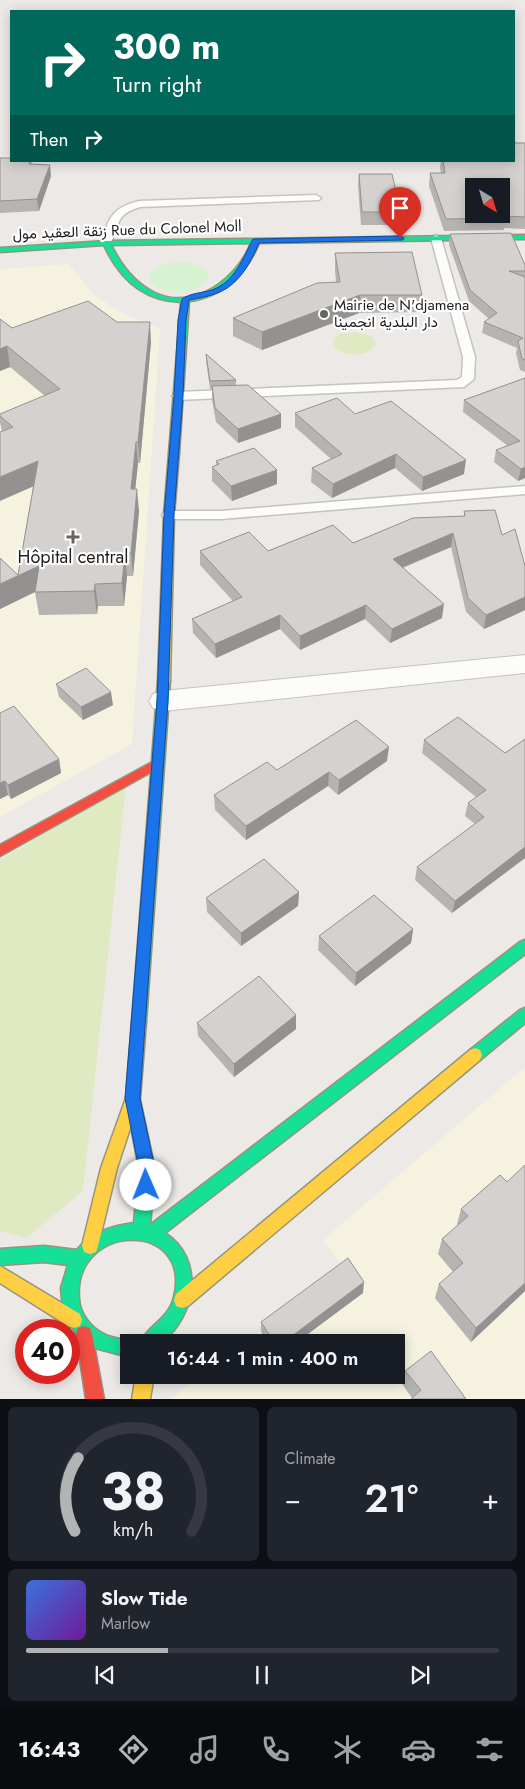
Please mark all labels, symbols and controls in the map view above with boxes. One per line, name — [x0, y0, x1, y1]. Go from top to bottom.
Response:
text: 300 m — [113, 22, 220, 72]
icon: right — [30, 30, 95, 95]
text: Turn right — [113, 68, 201, 100]
icon: right — [79, 125, 107, 153]
text: Then — [30, 126, 69, 153]
north arrow — [465, 178, 510, 222]
map controls — [465, 178, 510, 223]
pin — [379, 187, 421, 238]
icon: arrive — [386, 194, 414, 222]
street label: زنقة العقيد مول Rue du Colonel Moll — [12, 215, 242, 245]
place label: Mairie de N'djamena دار البلدية انجمينا — [334, 294, 469, 333]
marker: Mairie de N'djamena دار البلدية انجمينا — [318, 308, 330, 320]
marker: Hôpital central — [66, 530, 80, 544]
place label: Hôpital central — [18, 544, 128, 570]
position arrow — [119, 1158, 171, 1210]
speed limit sign: 40 — [15, 1319, 80, 1384]
text: 16:44 · 1 min · 400 m — [167, 1345, 358, 1372]
text: Climate — [285, 1447, 336, 1470]
text: 38 — [101, 1454, 166, 1530]
text: 21° — [365, 1471, 418, 1526]
text: − — [285, 1479, 301, 1520]
text: + — [482, 1479, 499, 1520]
text: km/h — [113, 1517, 153, 1543]
text: Slow Tide — [101, 1585, 188, 1612]
text: Marlow — [101, 1612, 150, 1635]
icon: previous — [91, 1661, 119, 1689]
icon: pause — [248, 1661, 276, 1689]
icon: next — [406, 1661, 434, 1689]
icon: directions — [116, 1732, 151, 1767]
icon: music — [187, 1732, 222, 1767]
icon: phone — [258, 1732, 293, 1767]
icon: climate — [330, 1732, 365, 1767]
icon: car — [401, 1732, 436, 1767]
icon: filters — [472, 1732, 507, 1767]
text: 16:43 — [18, 1733, 80, 1765]

